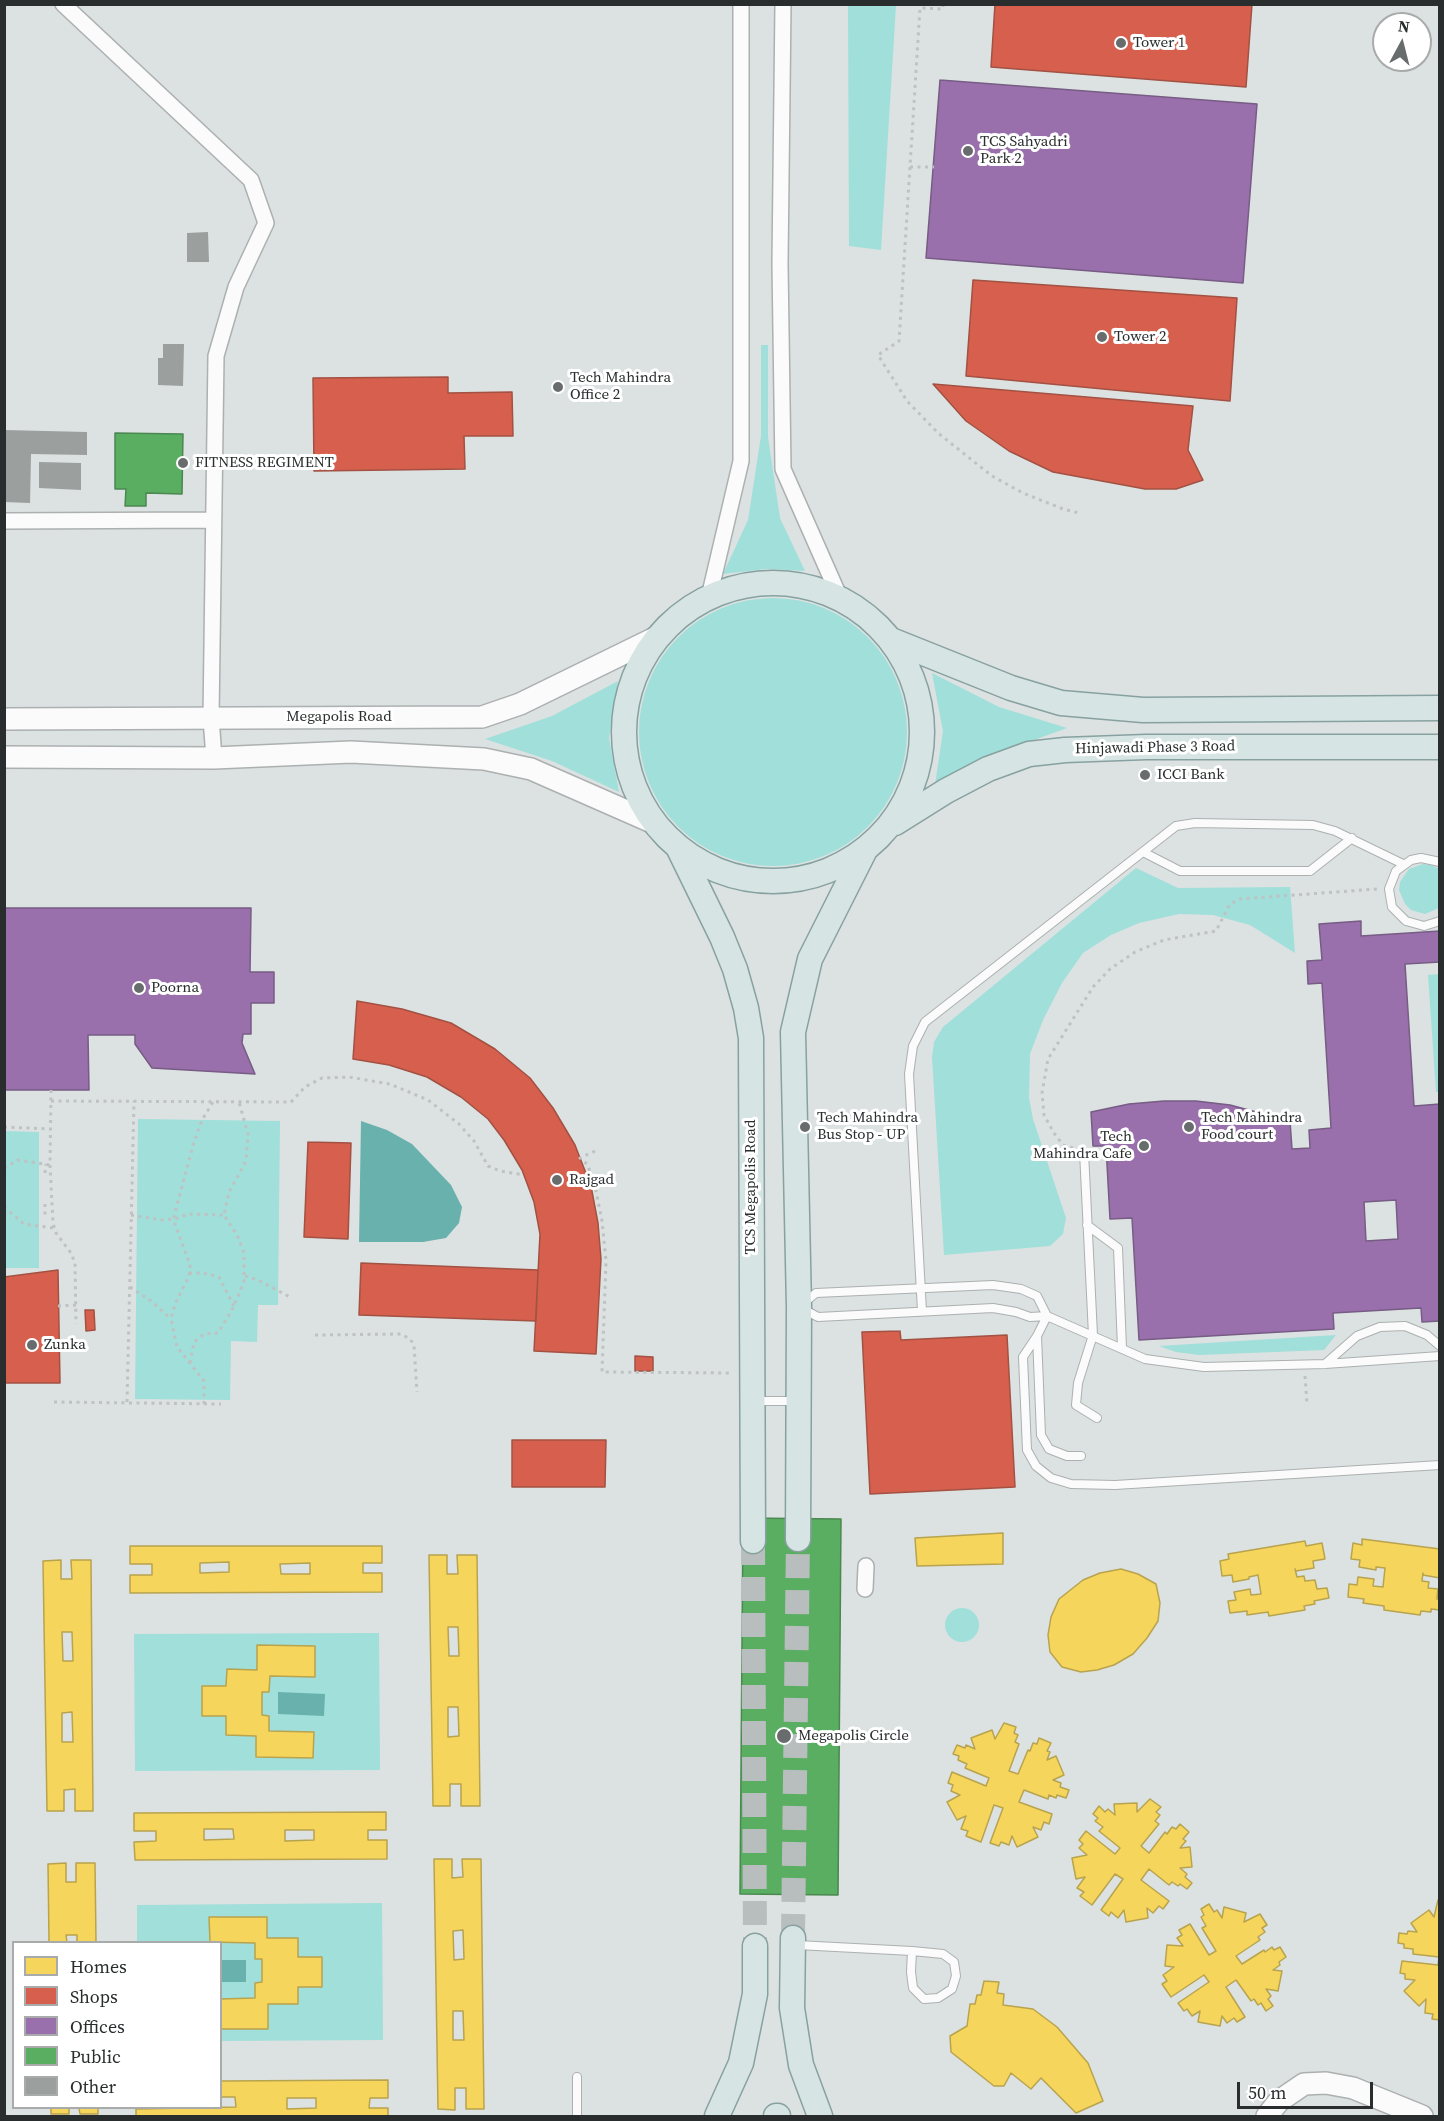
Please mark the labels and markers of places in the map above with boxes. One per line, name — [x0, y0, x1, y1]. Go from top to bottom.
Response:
place label: Tower 1 — [1133, 34, 1185, 52]
marker: Tower 1 — [1114, 36, 1128, 50]
place label: TCS Sahyadri Park 2 — [980, 133, 1068, 168]
marker: TCS Sahyadri Park 2 — [961, 144, 975, 158]
place label: Tower 2 — [1114, 328, 1166, 346]
marker: Tower 2 — [1095, 330, 1109, 344]
place label: Tech Mahindra Office 2 — [570, 369, 671, 404]
marker: Tech Mahindra Office 2 — [551, 380, 565, 394]
place label: FITNESS REGIMENT — [195, 454, 334, 472]
marker: FITNESS REGIMENT — [176, 456, 190, 470]
place label: ICCI Bank — [1157, 766, 1224, 784]
marker: ICCI Bank — [1138, 768, 1152, 782]
place label: Poorna — [151, 979, 199, 997]
marker: Poorna — [132, 981, 146, 995]
place label: Tech Mahindra Bus Stop - UP — [817, 1109, 918, 1144]
place label: Tech Mahindra Food court — [1201, 1109, 1302, 1144]
marker: Tech Mahindra Bus Stop - UP — [798, 1120, 812, 1134]
marker: Tech Mahindra Food court — [1182, 1120, 1196, 1134]
place label: Tech Mahindra Cafe — [1033, 1128, 1132, 1163]
marker: Tech Mahindra Cafe — [1137, 1139, 1151, 1153]
place label: Rajgad — [569, 1171, 614, 1189]
marker: Rajgad — [550, 1173, 564, 1187]
place label: Zunka — [44, 1336, 86, 1354]
marker: Zunka — [25, 1338, 39, 1352]
marker: Megapolis Circle — [775, 1727, 793, 1745]
place label: Megapolis Circle — [798, 1727, 909, 1745]

